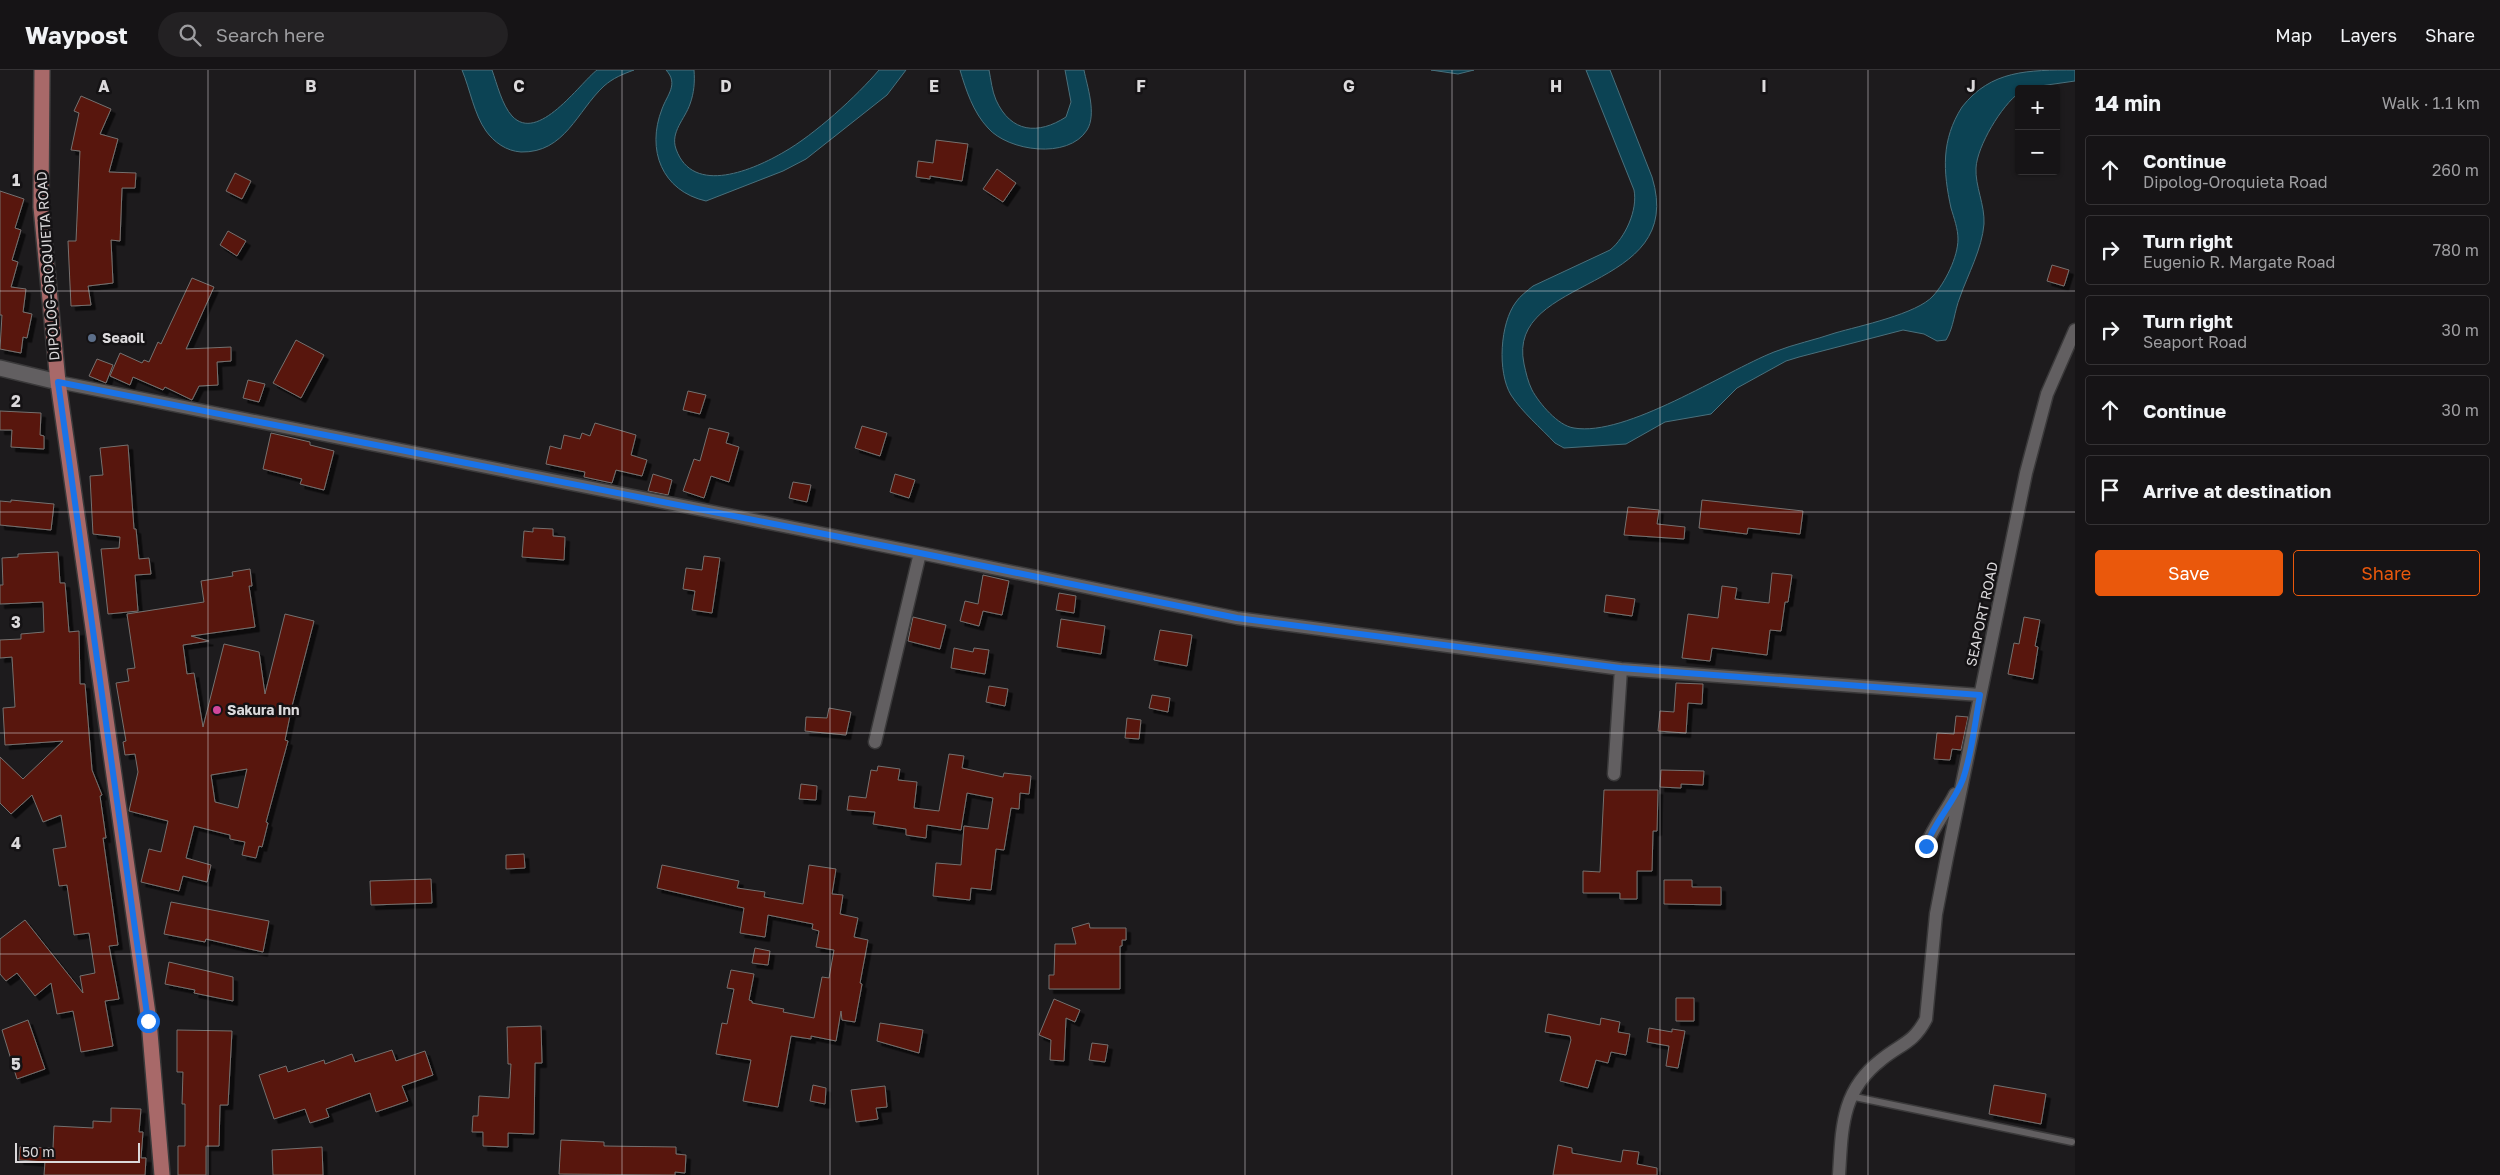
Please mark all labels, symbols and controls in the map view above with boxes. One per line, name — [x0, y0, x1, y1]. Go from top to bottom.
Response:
search box — [158, 12, 508, 57]
text: Waypost — [25, 20, 128, 49]
icon: search — [176, 21, 204, 49]
text: Search here — [216, 23, 325, 46]
text: Map — [2275, 24, 2312, 46]
text: Layers — [2340, 24, 2397, 46]
text: Share — [2425, 24, 2475, 46]
text: A — [98, 76, 110, 96]
text: B — [305, 76, 317, 96]
text: C — [513, 76, 525, 96]
text: D — [720, 76, 732, 96]
text: E — [929, 76, 939, 96]
text: F — [1136, 76, 1146, 96]
text: G — [1343, 76, 1355, 96]
text: H — [1550, 76, 1562, 96]
text: I — [1761, 76, 1767, 96]
text: J — [1966, 76, 1976, 96]
map controls — [2015, 85, 2060, 175]
button: + — [2015, 85, 2060, 130]
text: 14 min — [2095, 90, 2161, 116]
text: Walk · 1.1 km — [2382, 93, 2480, 113]
button: − — [2015, 130, 2060, 175]
text: Continue — [2143, 149, 2226, 172]
icon: ahead — [2096, 156, 2124, 184]
text: 260 m — [2432, 160, 2479, 180]
text: 1 — [12, 170, 20, 190]
street label: DIPOLOG-OROQUIETA ROAD — [32, 171, 63, 361]
text: Dipolog-Oroquieta Road — [2143, 172, 2328, 192]
text: Turn right — [2143, 229, 2233, 252]
icon: right — [2096, 236, 2124, 264]
text: 780 m — [2433, 240, 2479, 260]
text: Eugenio R. Margate Road — [2143, 252, 2335, 272]
text: Turn right — [2143, 309, 2233, 332]
icon: right — [2096, 316, 2124, 344]
text: 30 m — [2442, 320, 2479, 340]
place label: Seaoil — [102, 329, 145, 346]
marker: Seaoil — [86, 332, 98, 344]
text: Seaport Road — [2143, 332, 2247, 352]
text: 2 — [11, 391, 21, 411]
icon: ahead — [2096, 396, 2124, 424]
text: Continue — [2143, 399, 2226, 422]
text: 30 m — [2442, 400, 2479, 420]
icon: arrive — [2096, 476, 2124, 504]
text: Arrive at destination — [2143, 479, 2331, 502]
button: Save — [2095, 550, 2283, 596]
button: Share — [2293, 550, 2480, 596]
street label: SEAPORT ROAD — [1962, 560, 2001, 668]
text: 3 — [11, 612, 21, 632]
place label: Sakura Inn — [227, 701, 300, 718]
marker: Sakura Inn — [211, 704, 223, 716]
text: 4 — [11, 833, 21, 853]
route end — [1915, 835, 1938, 858]
route start — [137, 1010, 160, 1033]
text: 5 — [11, 1054, 21, 1074]
scale bar — [15, 1140, 140, 1163]
text: 50 m — [22, 1143, 55, 1160]

